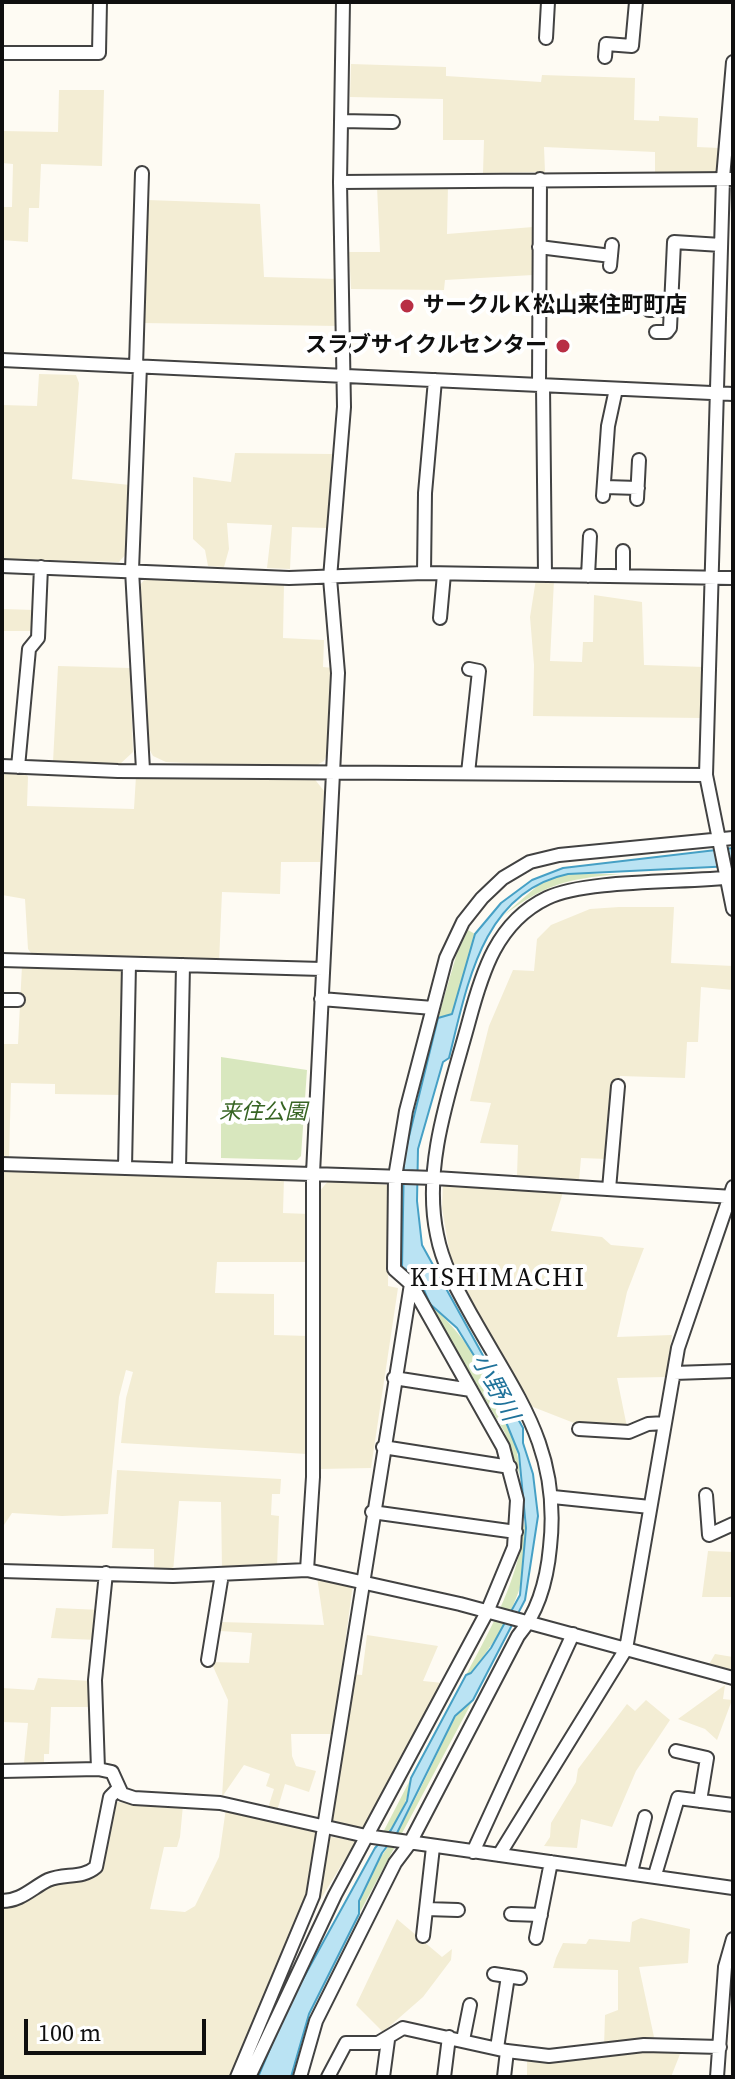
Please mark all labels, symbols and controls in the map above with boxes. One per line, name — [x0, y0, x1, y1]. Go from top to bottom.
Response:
place label: サークルＫ松山来住町町店 — [423, 293, 687, 319]
marker: サークルＫ松山来住町町店 — [398, 297, 416, 315]
place label: スラブサイクルセンター — [305, 333, 547, 359]
marker: スラブサイクルセンター — [554, 337, 572, 355]
park label: 来住公園 — [219, 1100, 307, 1126]
district label: KISHIMACHI — [410, 1263, 586, 1295]
water label: 小野川 — [464, 1349, 524, 1427]
scale bar — [28, 2003, 210, 2053]
text: 100 m — [38, 2016, 101, 2049]

